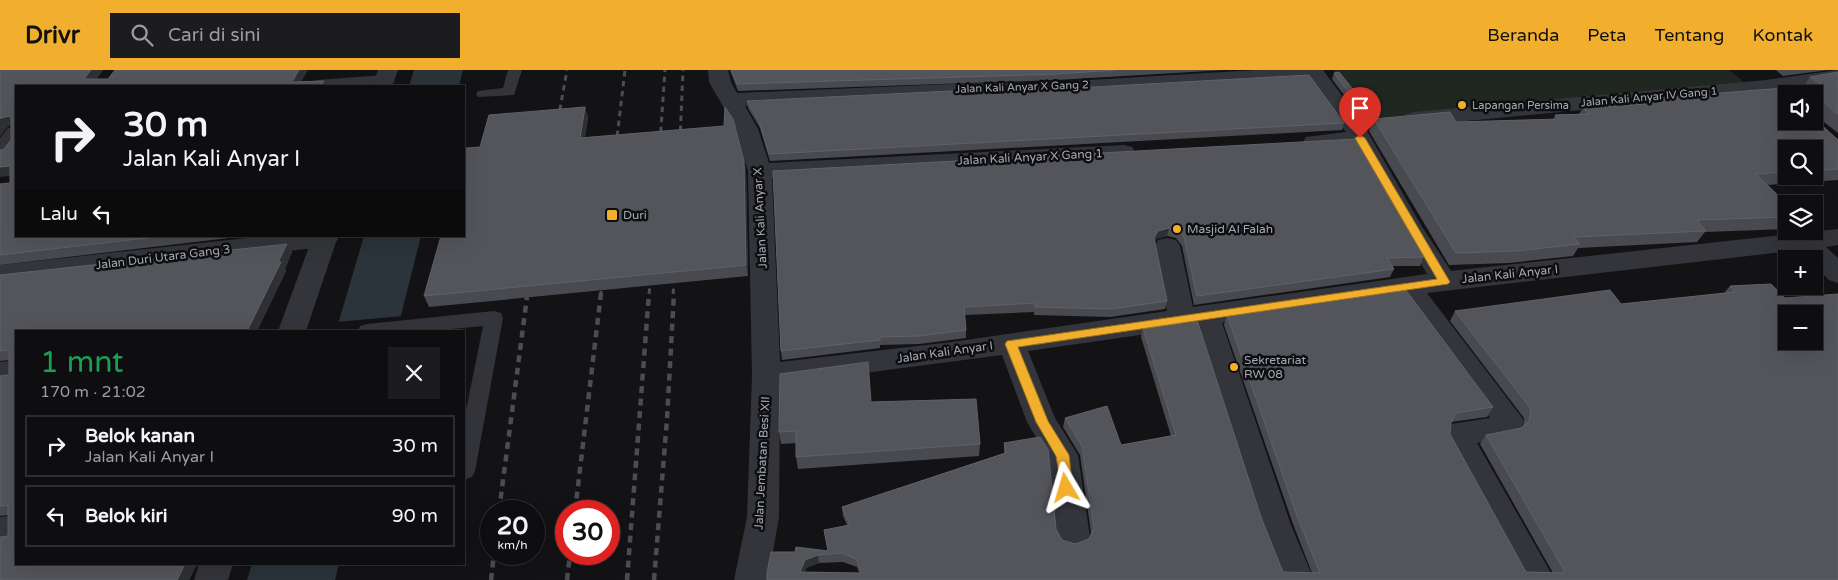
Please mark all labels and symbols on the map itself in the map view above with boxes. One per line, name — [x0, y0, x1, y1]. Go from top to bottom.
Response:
street label: Jalan Kali Anyar X Gang 2 — [955, 78, 1089, 96]
street label: Jalan Kali Anyar IV Gang 1 — [1580, 85, 1718, 109]
pin — [1339, 87, 1381, 138]
marker: Lapangan Persima — [1456, 99, 1468, 111]
place label: Lapangan Persima — [1472, 99, 1569, 112]
street label: Jalan Kali Anyar X Gang 1 — [957, 146, 1103, 168]
street label: Jalan Kali Anyar X — [750, 167, 770, 269]
marker: Duri — [605, 208, 619, 222]
place label: Duri — [623, 208, 647, 222]
place label: Masjid Al Falah — [1187, 222, 1273, 236]
marker: Masjid Al Falah — [1171, 223, 1183, 235]
street label: Jalan Duri Utara Gang 3 — [95, 242, 231, 272]
street label: Jalan Kali Anyar I — [1461, 262, 1559, 286]
street label: Jalan Kali Anyar I — [896, 338, 994, 366]
place label: Sekretariat RW 08 — [1244, 353, 1306, 381]
marker: Sekretariat RW 08 — [1228, 361, 1240, 373]
street label: Jalan Jembatan Besi XII — [752, 396, 772, 530]
position arrow — [1039, 461, 1091, 513]
speed limit sign: 30 — [555, 500, 620, 565]

